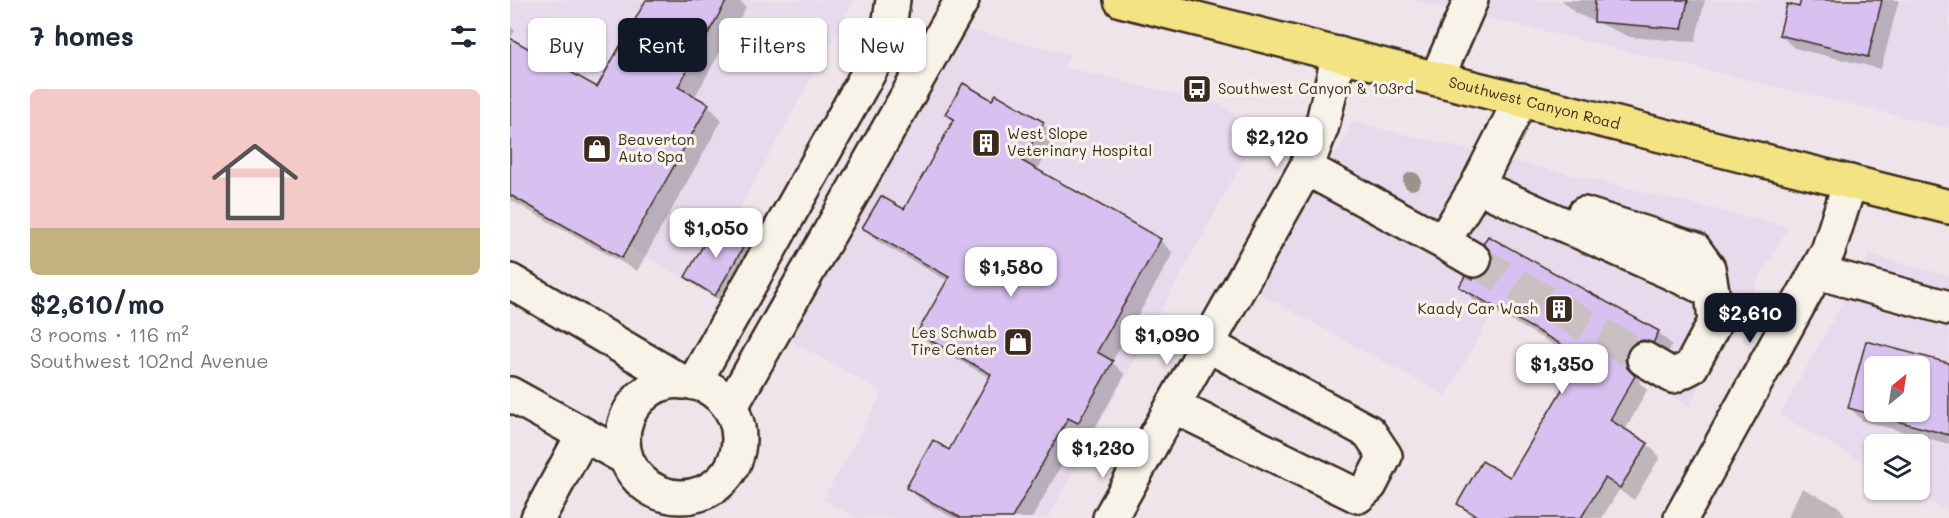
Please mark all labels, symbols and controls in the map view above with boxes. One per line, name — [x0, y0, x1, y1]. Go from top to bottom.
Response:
chip: Buy — [528, 18, 606, 72]
chip: Rent — [618, 18, 707, 72]
chip: Filters — [719, 18, 827, 72]
chip: New — [839, 18, 926, 72]
text: 7 homes — [30, 19, 134, 53]
icon: filters — [447, 20, 480, 53]
street label: Southwest Canyon Road — [1447, 71, 1622, 133]
bus stop icon: Southwest Canyon & 103rd — [1181, 73, 1213, 105]
place label: Southwest Canyon & 103rd — [1218, 78, 1414, 98]
pin: $2,120 — [1228, 117, 1326, 168]
place label: West Slope Veterinary Hospital — [1007, 123, 1152, 160]
text: $2,120 — [1246, 123, 1308, 149]
building icon: West Slope Veterinary Hospital — [970, 127, 1002, 159]
icon: home — [201, 128, 309, 236]
place label: Beaverton Auto Spa — [618, 129, 695, 166]
shop icon: Beaverton Auto Spa — [581, 133, 613, 165]
pin: $1,050 — [667, 208, 765, 259]
text: $1,050 — [684, 214, 748, 240]
pin: $1,580 — [962, 247, 1060, 298]
text: $1,580 — [979, 253, 1043, 279]
text: $2,610/mo — [30, 287, 164, 321]
building icon: Kaady Car Wash — [1543, 293, 1575, 325]
pin: $2,610 — [1701, 293, 1799, 344]
place label: Kaady Car Wash — [1417, 298, 1538, 318]
text: $2,610 — [1718, 299, 1782, 325]
pin: $1,090 — [1118, 315, 1216, 366]
text: 3 rooms · 116 m² — [30, 321, 189, 347]
text: $1,090 — [1134, 321, 1200, 347]
place label: Les Schwab Tire Center — [911, 322, 997, 359]
shop icon: Les Schwab Tire Center — [1002, 326, 1034, 358]
pin: $1,350 — [1513, 344, 1611, 395]
text: Southwest 102nd Avenue — [30, 347, 269, 373]
text: $1,350 — [1530, 350, 1594, 376]
north arrow — [1864, 356, 1930, 422]
map controls — [1864, 356, 1930, 500]
pin: $1,230 — [1054, 428, 1152, 479]
text: $1,230 — [1071, 434, 1135, 460]
button: layers — [1864, 434, 1930, 500]

